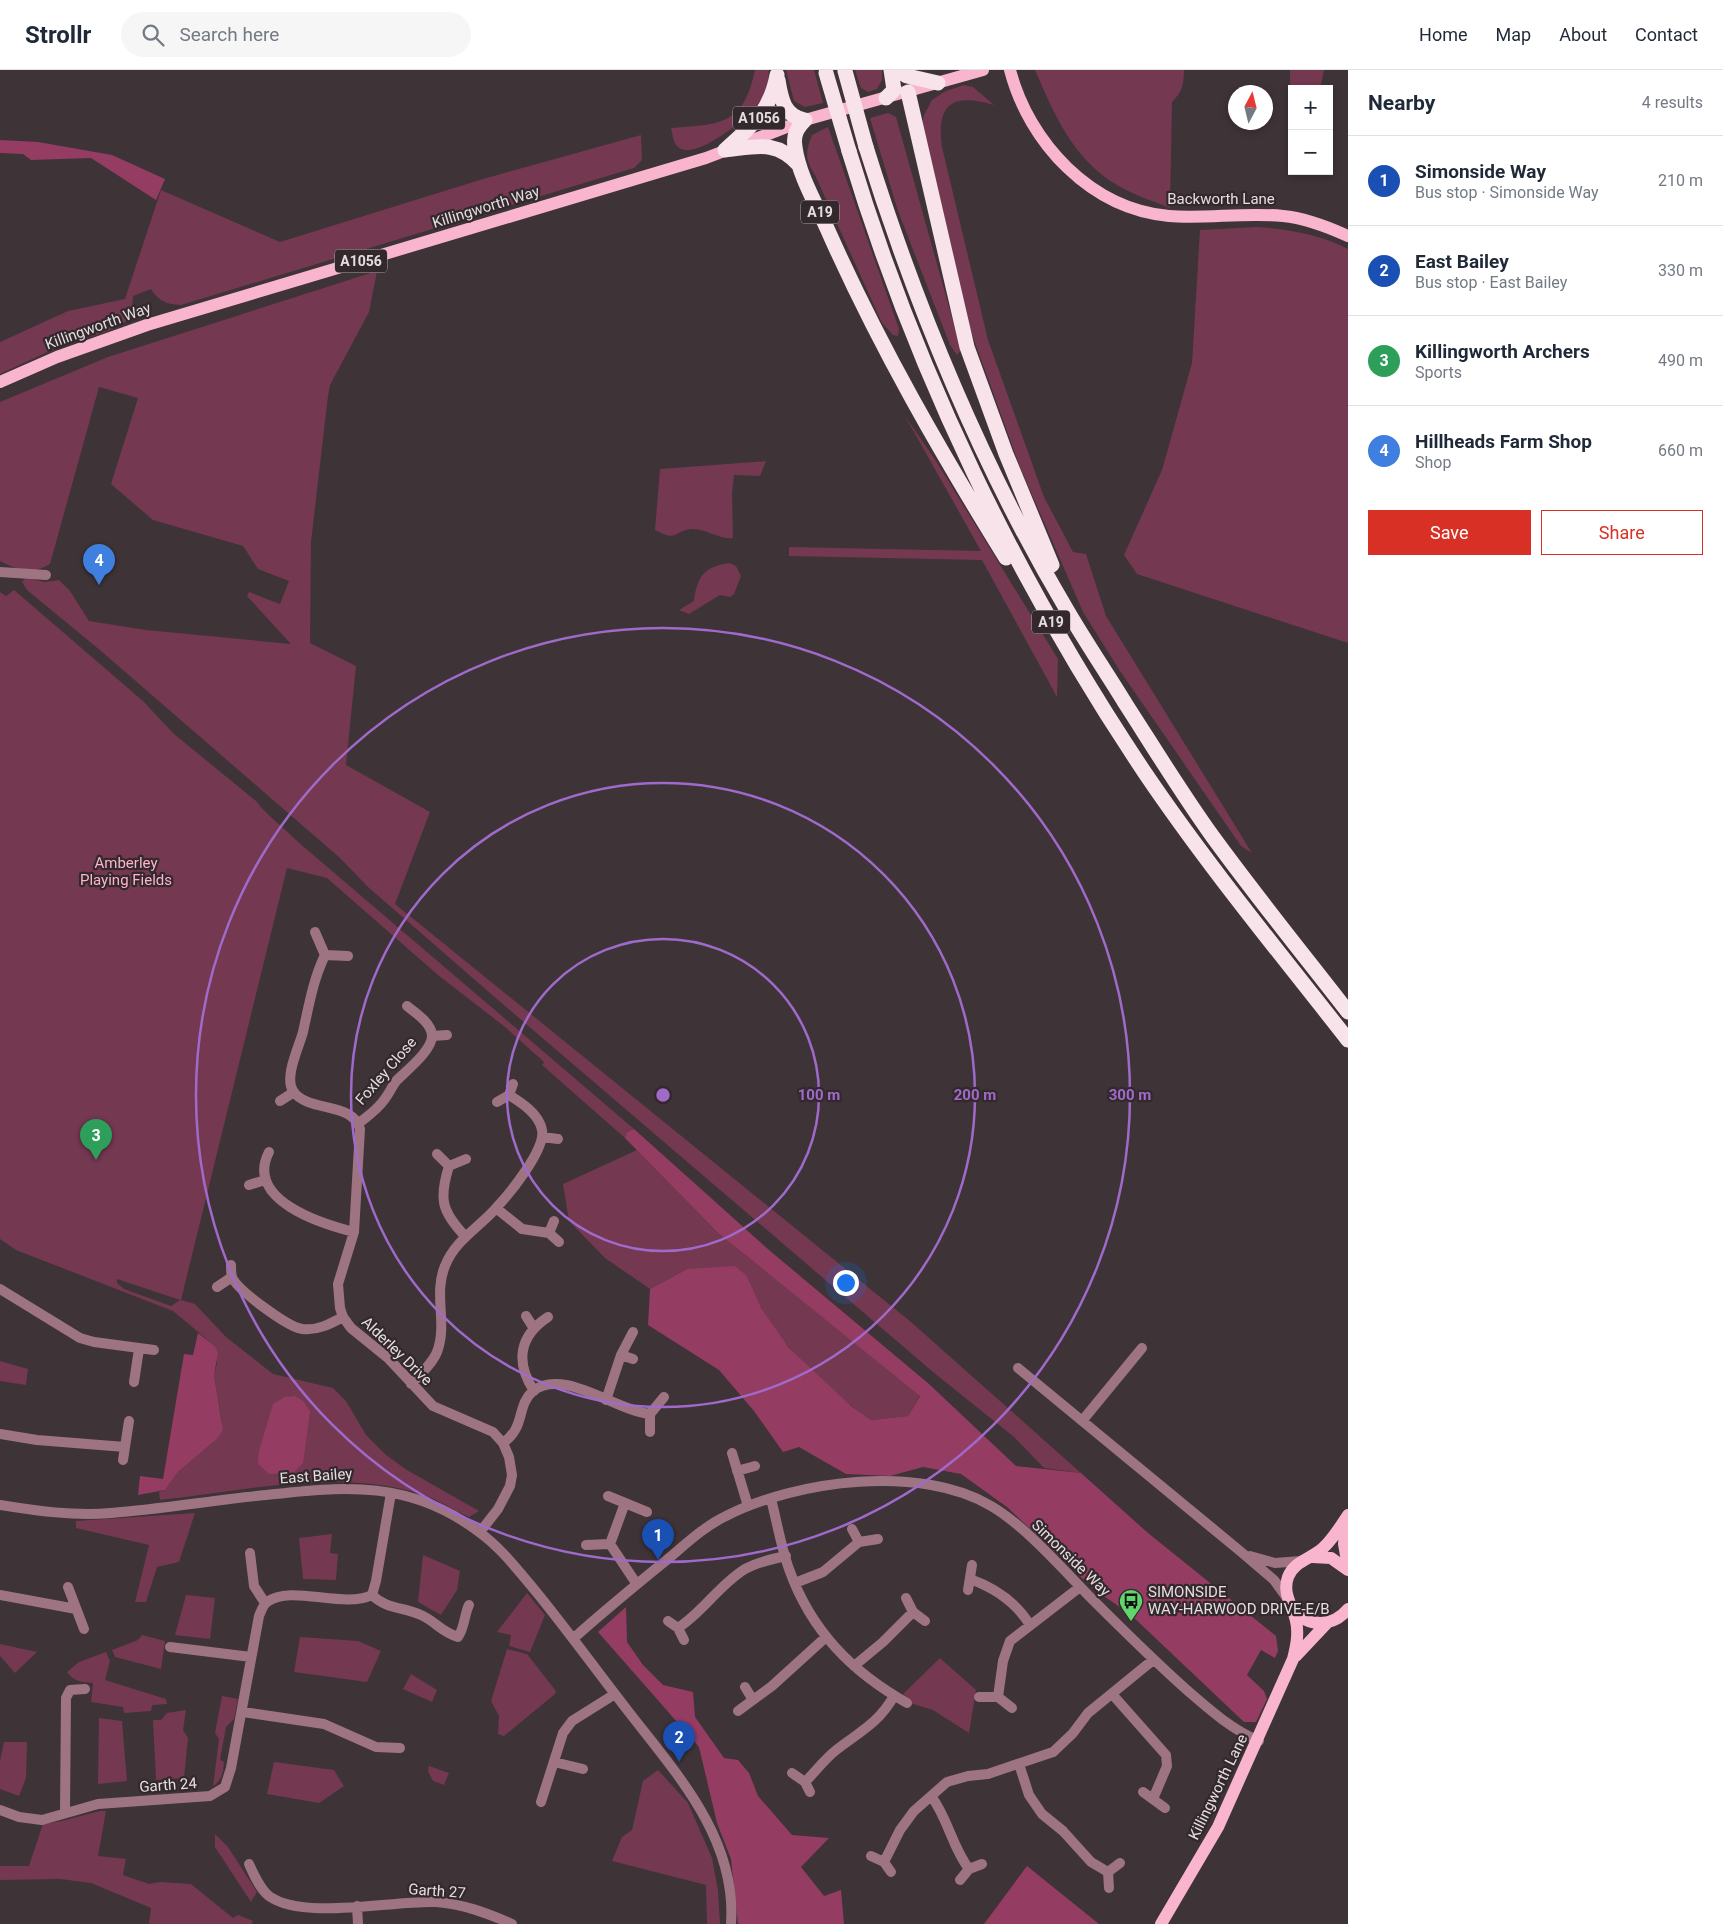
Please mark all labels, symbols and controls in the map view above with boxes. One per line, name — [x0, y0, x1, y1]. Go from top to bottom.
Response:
search box — [121, 12, 471, 57]
text: Strollr — [25, 21, 91, 49]
icon: search — [139, 21, 167, 49]
text: Search here — [179, 23, 279, 46]
text: Home — [1419, 24, 1468, 45]
text: Map — [1496, 24, 1531, 45]
text: About — [1559, 24, 1607, 45]
text: Contact — [1635, 24, 1698, 45]
north arrow — [1228, 85, 1273, 130]
map controls — [1288, 85, 1333, 175]
button: + — [1288, 85, 1333, 130]
text: Nearby — [1368, 91, 1435, 115]
text: 4 results — [1642, 93, 1703, 112]
road number: A1056 — [733, 106, 785, 129]
button: − — [1288, 130, 1333, 175]
text: Simonside Way — [1415, 160, 1546, 183]
text: 1 — [1379, 171, 1389, 190]
text: 210 m — [1658, 171, 1703, 190]
street label: Killingworth Way — [430, 182, 542, 232]
text: Bus stop · Simonside Way — [1415, 183, 1599, 202]
street label: Backworth Lane — [1167, 190, 1275, 208]
road number: A19 — [801, 200, 839, 224]
road number: A1056 — [335, 250, 387, 272]
text: East Bailey — [1415, 250, 1509, 273]
text: 2 — [1379, 261, 1389, 280]
text: 330 m — [1658, 261, 1703, 280]
text: Bus stop · East Bailey — [1415, 273, 1567, 292]
street label: Killingworth Way — [43, 299, 153, 353]
text: Killingworth Archers — [1415, 340, 1590, 363]
text: 3 — [1379, 351, 1389, 370]
text: 490 m — [1658, 351, 1703, 370]
text: Sports — [1415, 363, 1462, 382]
text: Hillheads Farm Shop — [1415, 430, 1592, 453]
text: 4 — [1379, 441, 1389, 460]
text: 660 m — [1658, 441, 1703, 460]
text: Shop — [1415, 453, 1451, 472]
button: Save — [1368, 510, 1531, 555]
button: Share — [1541, 510, 1703, 555]
pin: 4 — [83, 544, 115, 585]
road number: A19 — [1032, 610, 1070, 634]
park label: Amberley Playing Fields — [80, 854, 172, 889]
street label: Foxley Close — [352, 1033, 420, 1109]
centre of rings — [654, 1086, 672, 1104]
text: 100 m — [798, 1086, 840, 1104]
text: 200 m — [954, 1086, 996, 1104]
text: 300 m — [1109, 1086, 1151, 1104]
pin: 3 — [80, 1119, 112, 1160]
your location — [833, 1270, 859, 1296]
street label: Alderley Drive — [358, 1313, 436, 1389]
street label: East Bailey — [279, 1464, 353, 1488]
street label: Simonside Way — [1028, 1516, 1114, 1600]
pin: 1 — [642, 1519, 674, 1560]
place label: SIMONSIDE WAY-HARWOOD DRIVE-E/B — [1148, 1583, 1330, 1618]
bus stop icon: SIMONSIDE WAY-HARWOOD DRIVE-E/B — [1118, 1588, 1144, 1622]
pin: 2 — [663, 1721, 695, 1762]
street label: Killingworth Lane — [1185, 1731, 1251, 1843]
street label: Garth 24 — [139, 1774, 198, 1796]
street label: Garth 27 — [408, 1880, 466, 1902]

